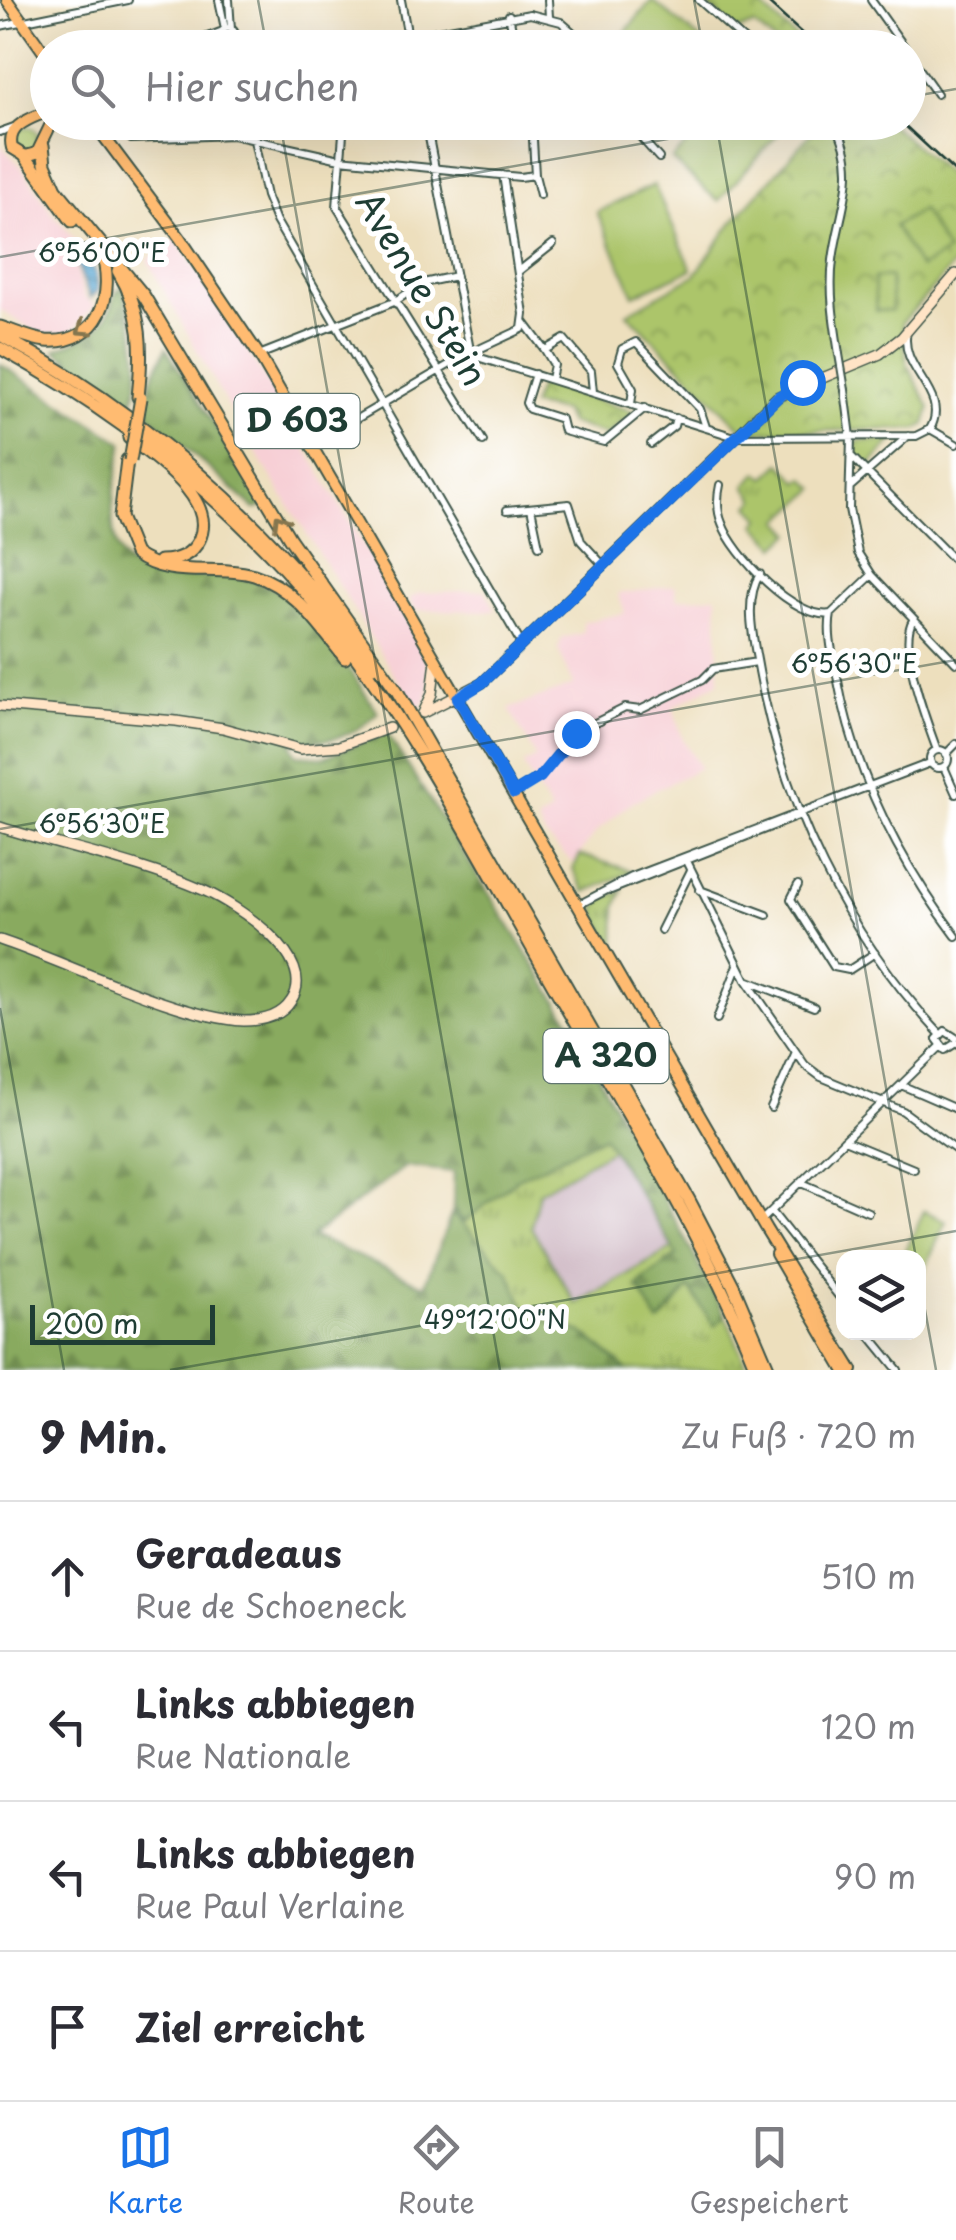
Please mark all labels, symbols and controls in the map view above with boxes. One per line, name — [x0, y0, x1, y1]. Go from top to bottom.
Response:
search box — [30, 30, 926, 140]
text: Hier suchen — [145, 57, 359, 114]
icon: search — [65, 58, 120, 113]
street label: Avenue Stein — [344, 180, 502, 395]
text: 6°56'00"E — [38, 233, 166, 271]
one-way arrow — [76, 316, 94, 335]
route start — [780, 360, 826, 406]
road number: D 603 — [234, 394, 360, 448]
one-way arrow — [273, 514, 292, 532]
text: 6°56'30"E — [791, 644, 917, 682]
route end — [554, 711, 600, 757]
text: 6°56'30"E — [39, 804, 165, 842]
road number: A 320 — [544, 1029, 668, 1083]
map controls — [836, 1250, 926, 1340]
button: layers — [836, 1250, 926, 1340]
scale bar — [30, 1300, 215, 1344]
text: 49°12'00"N — [424, 1300, 566, 1338]
text: 200 m — [45, 1301, 138, 1344]
text: 9 Min. — [40, 1404, 167, 1467]
text: Zu Fuß · 720 m — [681, 1411, 916, 1459]
text: Geradeaus — [135, 1524, 342, 1581]
icon: ahead — [40, 1549, 95, 1604]
text: 510 m — [820, 1552, 916, 1600]
text: Rue de Schoeneck — [135, 1581, 407, 1629]
text: Links abbiegen — [135, 1674, 415, 1731]
icon: left — [40, 1699, 95, 1754]
text: 120 m — [821, 1702, 916, 1750]
text: Rue Nationale — [135, 1731, 351, 1779]
text: Links abbiegen — [135, 1824, 415, 1881]
icon: left — [40, 1849, 95, 1904]
text: 90 m — [834, 1852, 916, 1900]
text: Rue Paul Verlaine — [135, 1881, 405, 1929]
text: Ziel erreicht — [135, 1998, 365, 2055]
icon: arrive — [40, 1999, 95, 2054]
tab: Karte — [107, 2120, 183, 2223]
tab: Route — [398, 2120, 475, 2223]
tab: Gespeichert — [689, 2120, 849, 2223]

